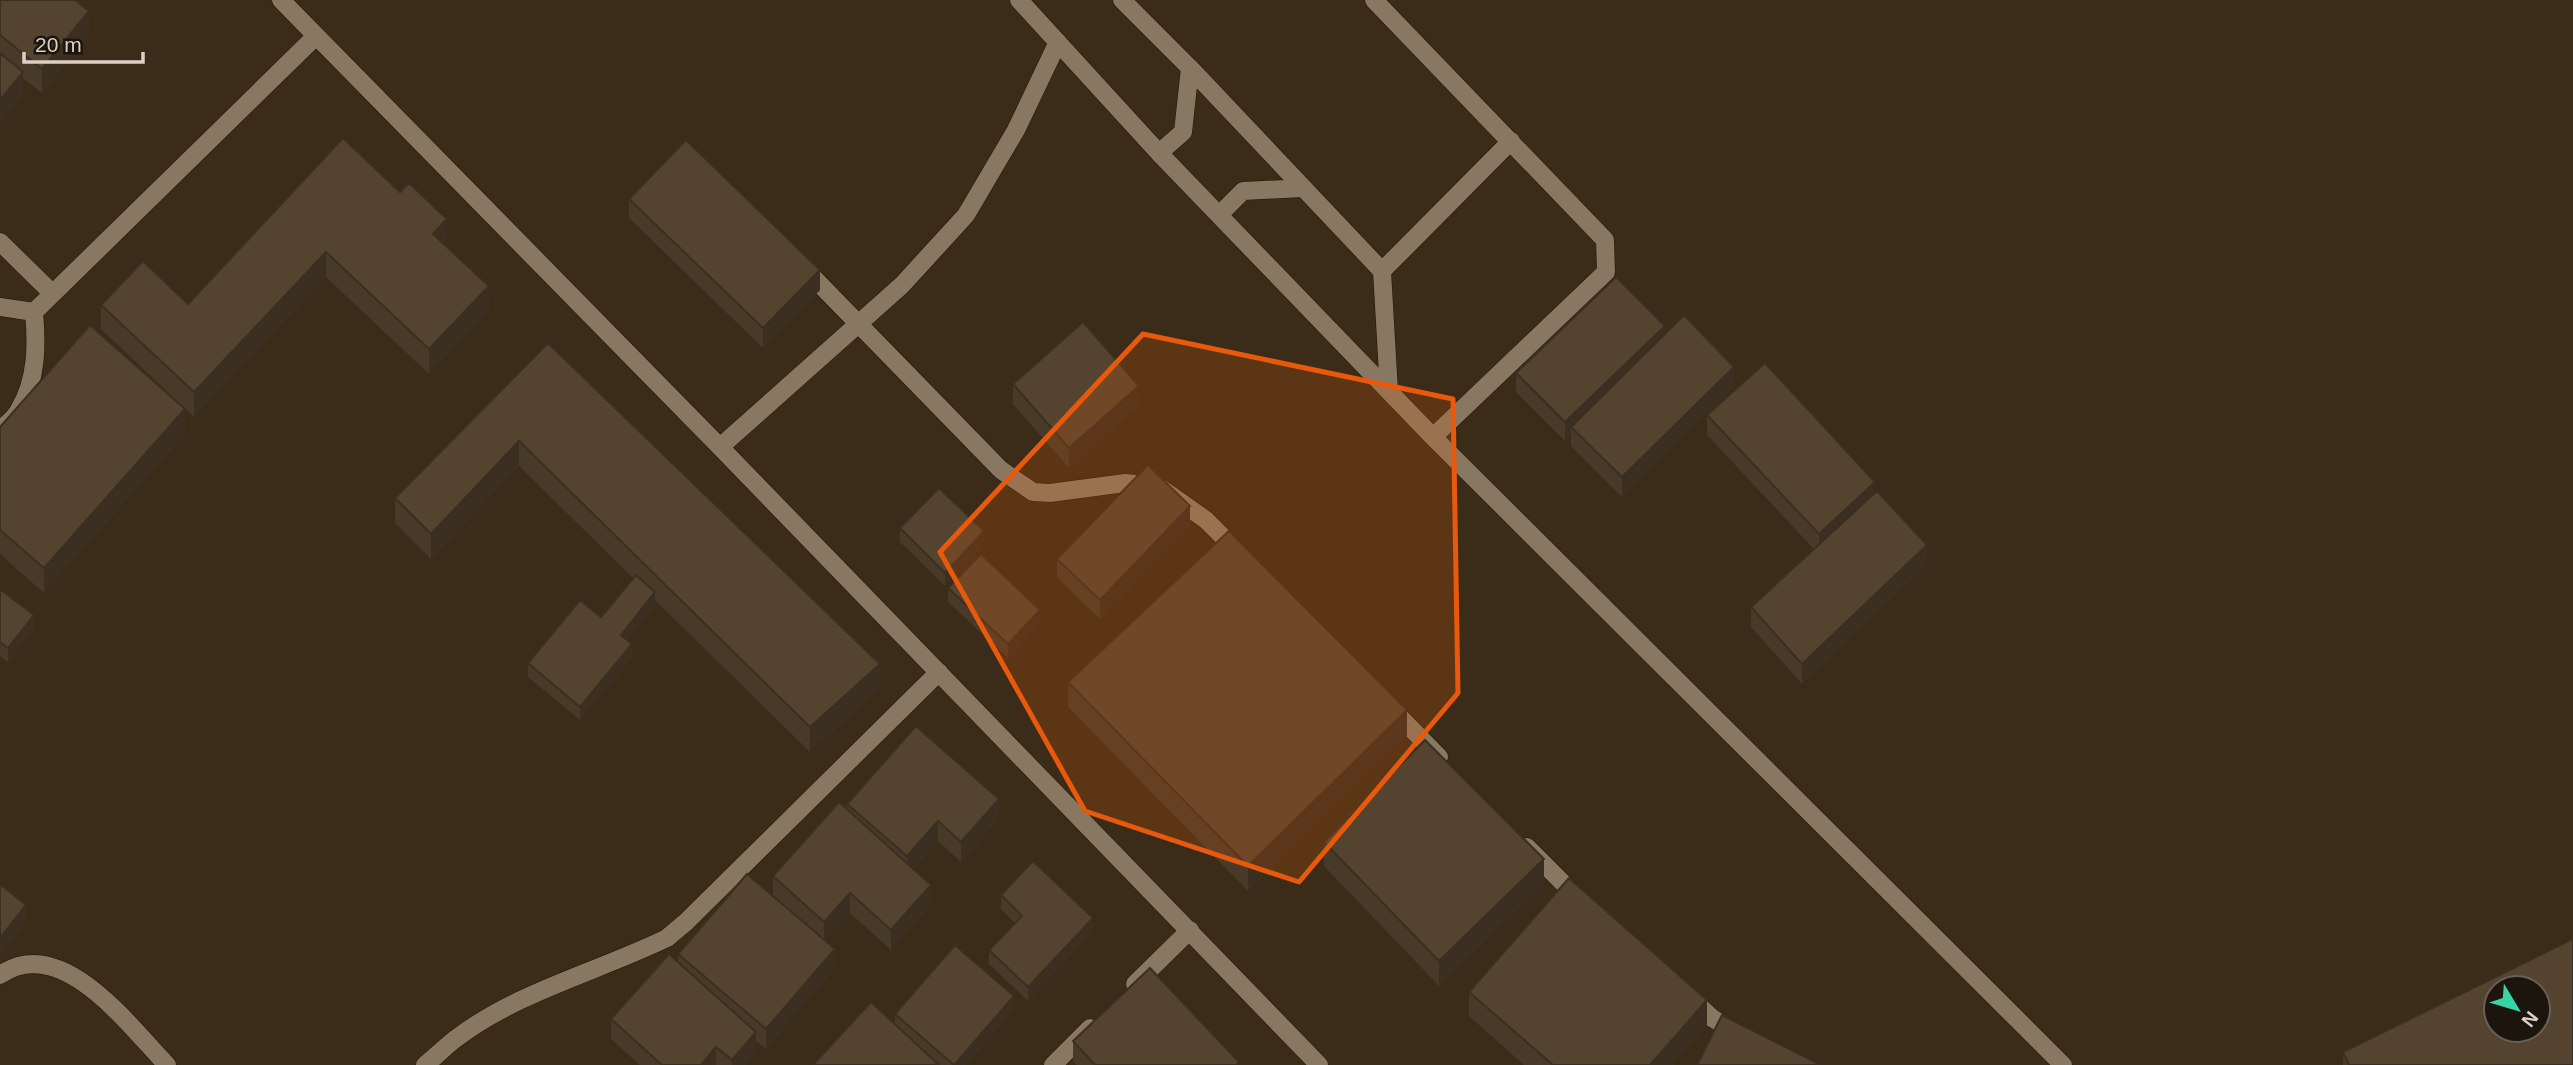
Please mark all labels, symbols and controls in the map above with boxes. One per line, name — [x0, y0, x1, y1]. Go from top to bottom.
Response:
scale bar — [24, 21, 144, 65]
text: 20 m — [35, 33, 82, 56]
north arrow — [2482, 974, 2552, 1044]
text: N — [2518, 1007, 2543, 1031]

